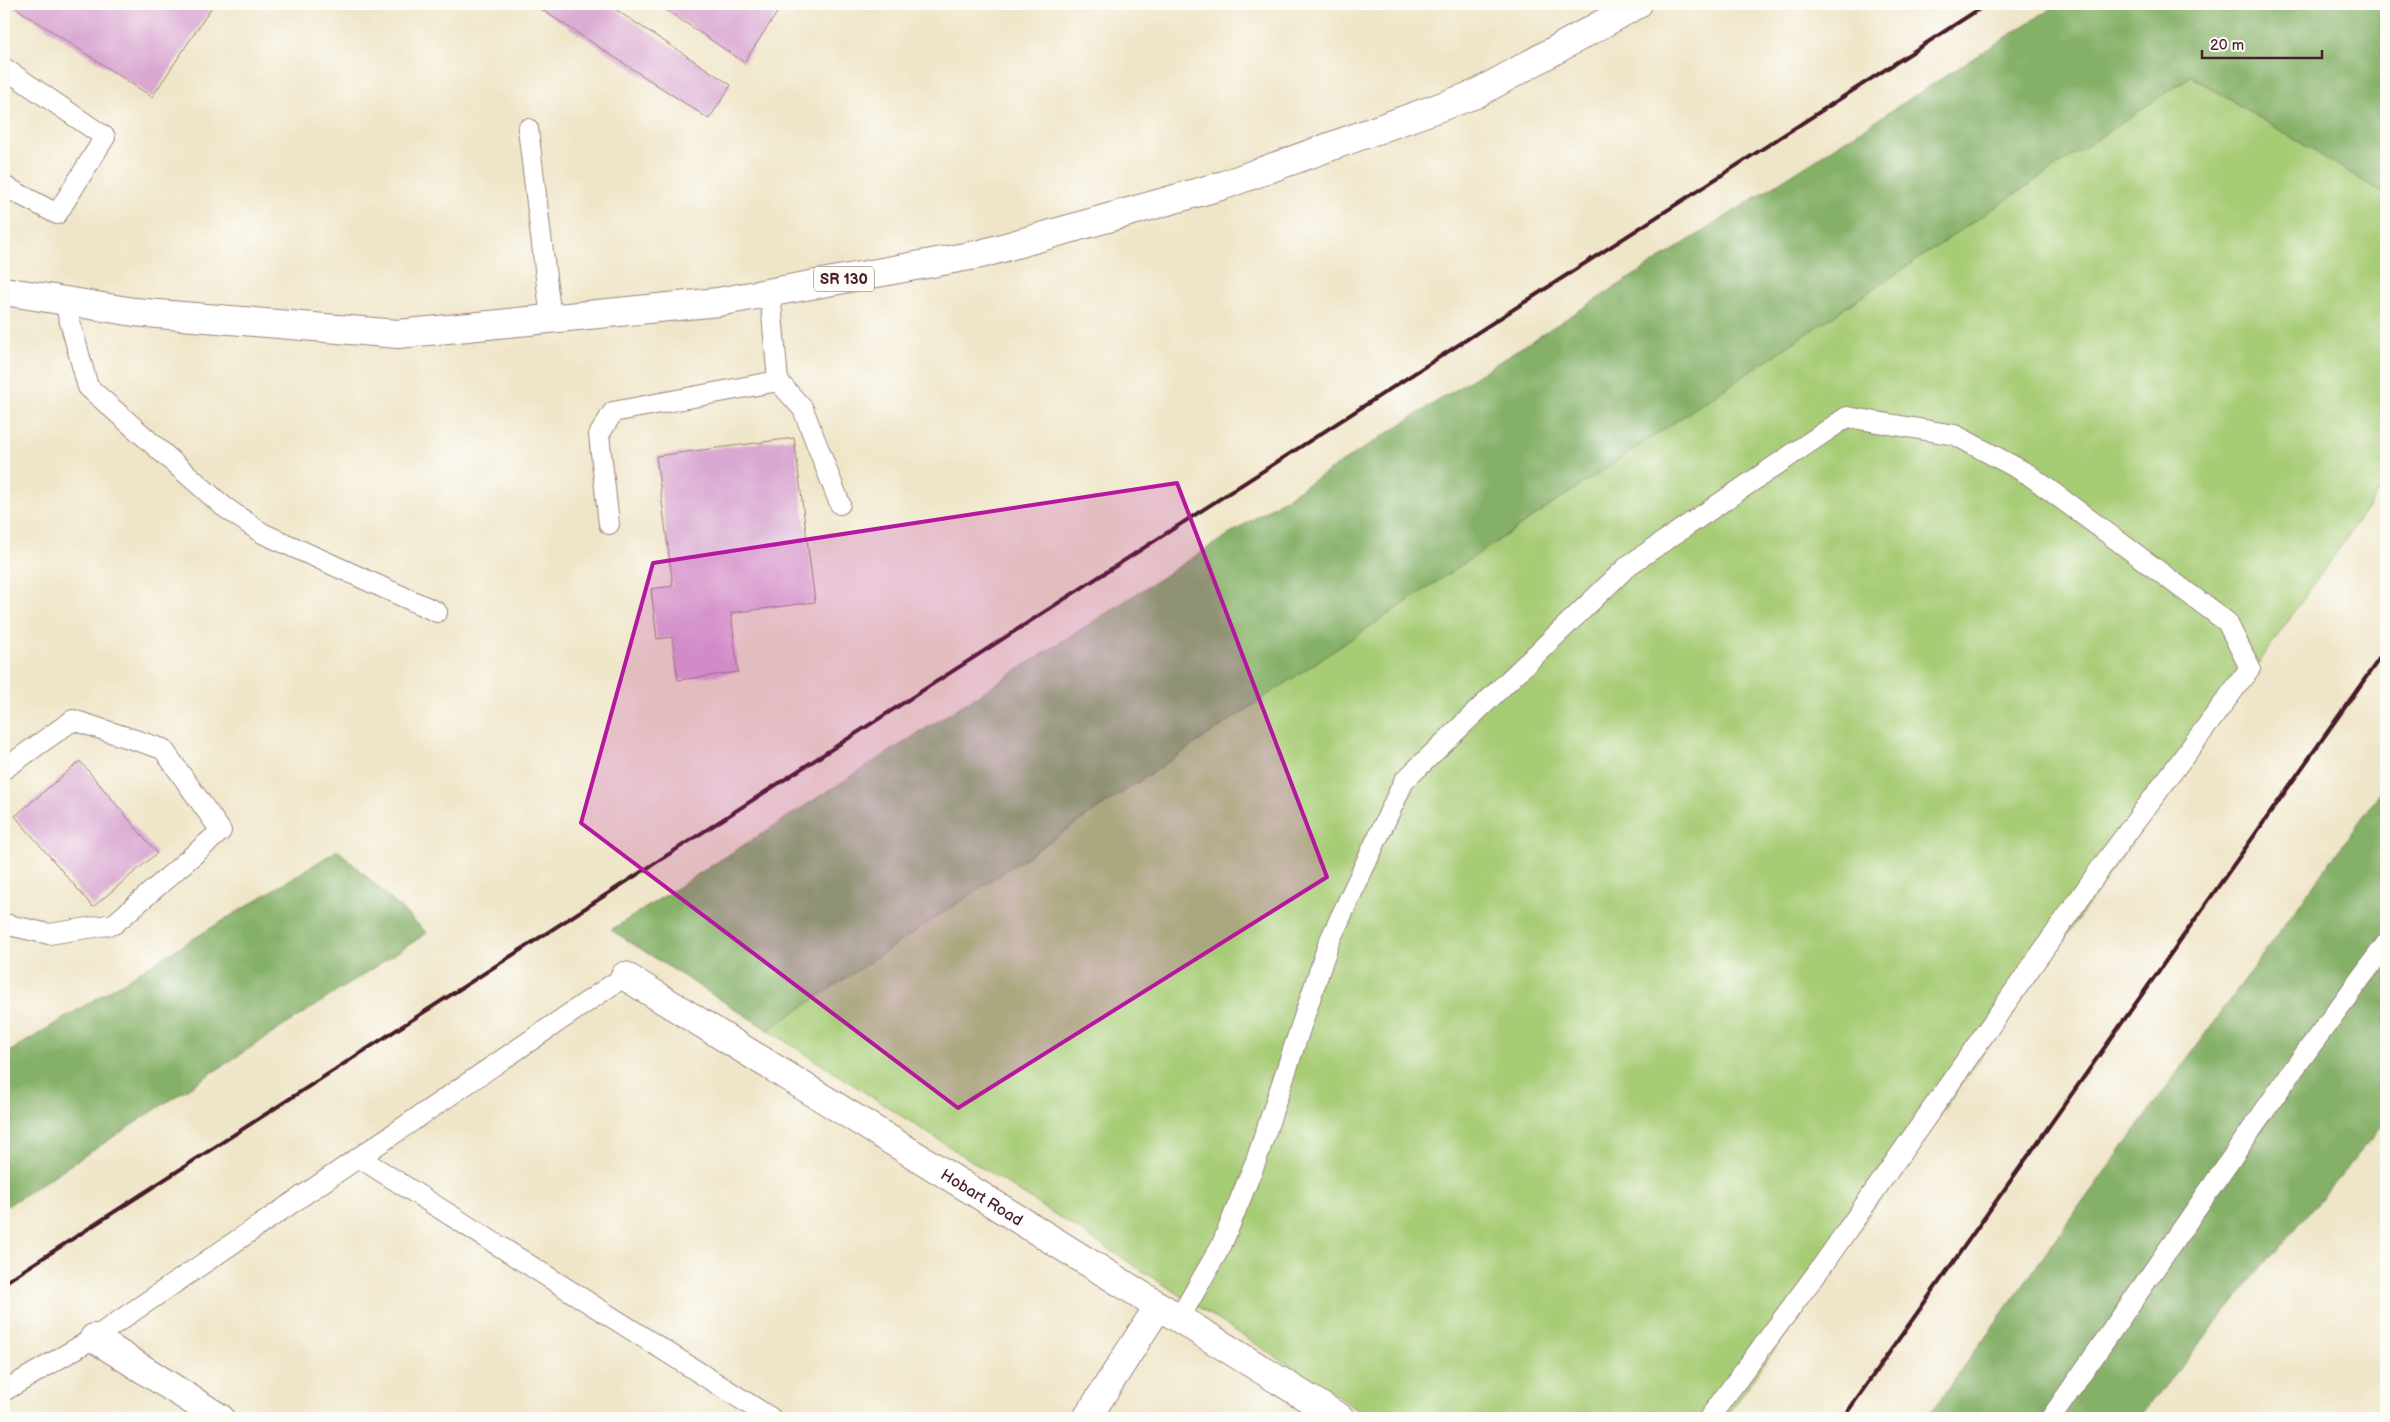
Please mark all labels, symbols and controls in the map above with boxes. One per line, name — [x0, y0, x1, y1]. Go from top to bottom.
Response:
scale bar — [2202, 28, 2322, 60]
text: 20 m — [2210, 36, 2244, 55]
road number: SR 130 — [814, 266, 874, 292]
street label: Hobart Road — [937, 1166, 1026, 1231]

